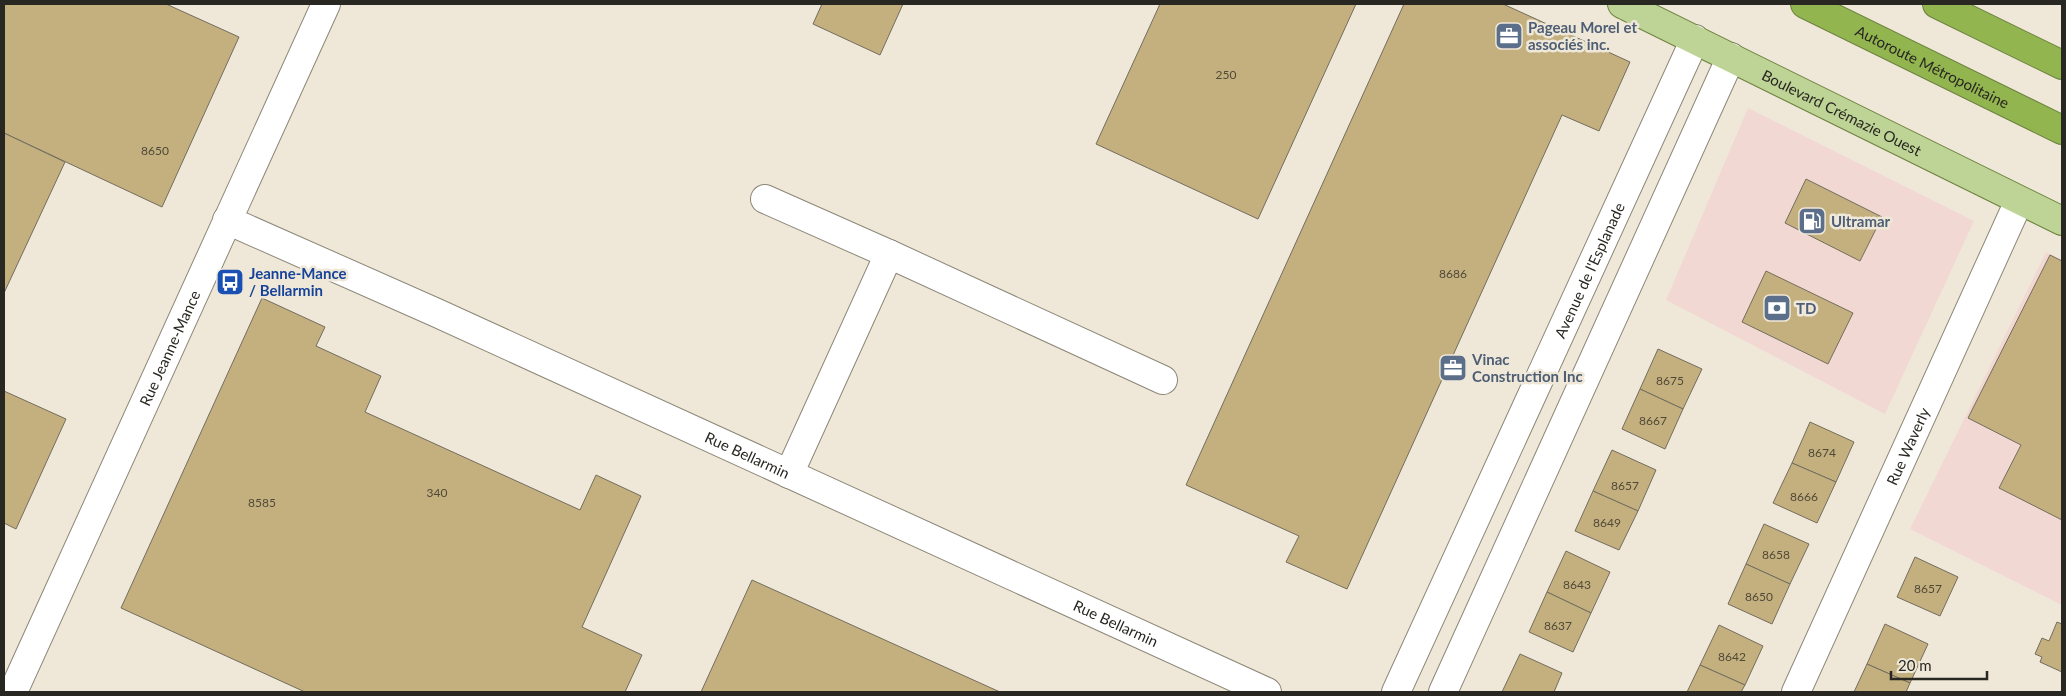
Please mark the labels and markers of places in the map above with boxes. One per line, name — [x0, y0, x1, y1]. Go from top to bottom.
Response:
place label: Pageau Morel et associés inc. — [1528, 18, 1637, 53]
office icon: Pageau Morel et associés inc. — [1494, 21, 1524, 51]
fuel station icon: Ultramar — [1797, 206, 1827, 236]
place label: Ultramar — [1831, 212, 1891, 230]
place label: Jeanne-Mance / Bellarmin — [249, 264, 347, 299]
bus stop icon: Jeanne-Mance / Bellarmin — [215, 267, 245, 297]
bank icon: TD — [1762, 293, 1792, 323]
place label: TD — [1796, 299, 1816, 317]
place label: Vinac Construction Inc — [1471, 350, 1583, 385]
office icon: Vinac Construction Inc — [1438, 353, 1468, 383]

